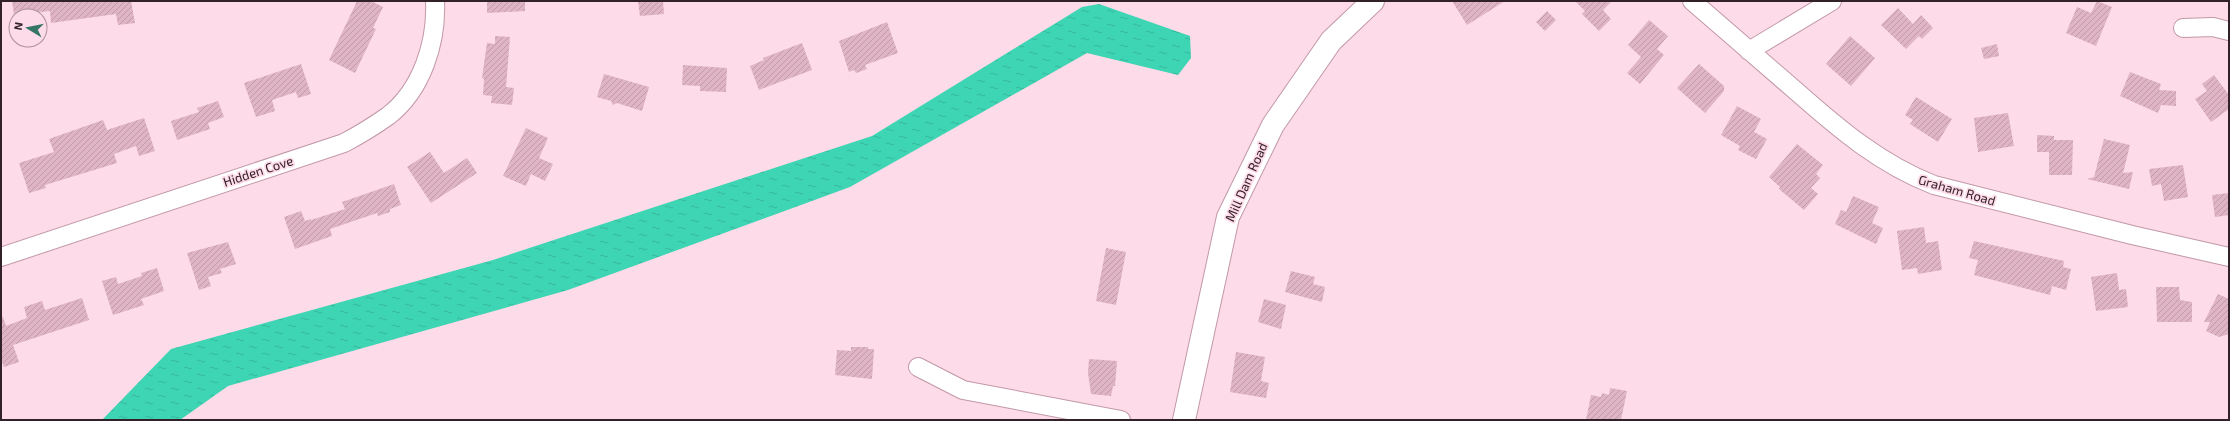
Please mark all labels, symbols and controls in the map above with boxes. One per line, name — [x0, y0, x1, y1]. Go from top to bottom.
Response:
north arrow — [8, 8, 48, 48]
text: N — [11, 21, 25, 31]
street label: Mill Dam Road — [1221, 140, 1271, 224]
street label: Hidden Cove — [221, 152, 295, 190]
street label: Graham Road — [1917, 171, 1997, 209]

